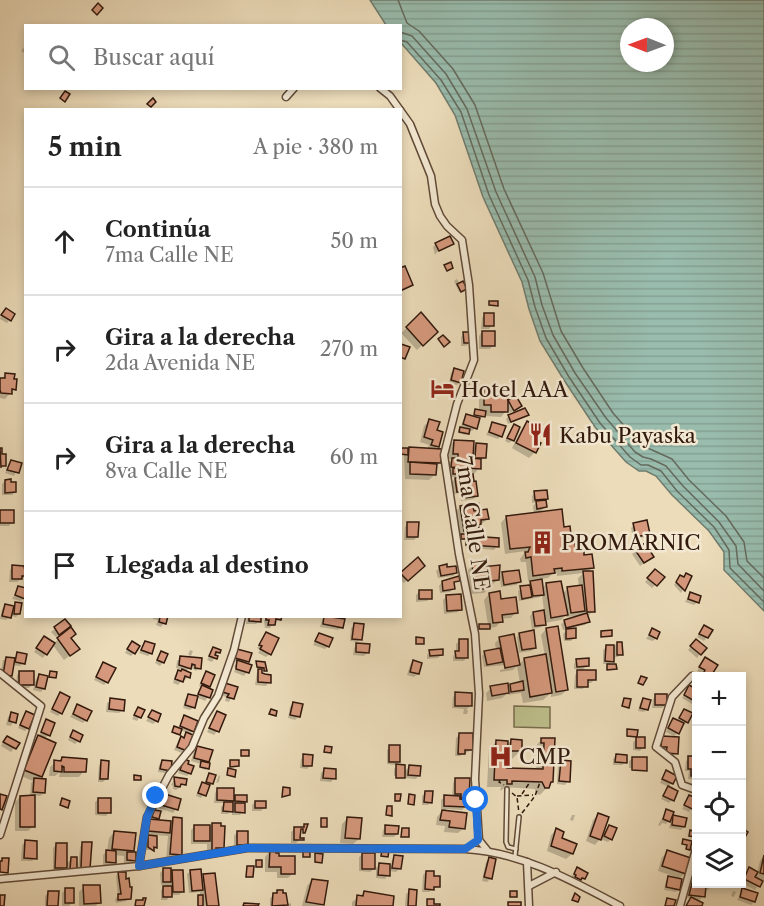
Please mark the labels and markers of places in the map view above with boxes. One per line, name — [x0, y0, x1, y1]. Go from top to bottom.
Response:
hotel icon: Hotel AAA — [430, 376, 456, 402]
place label: Hotel AAA — [461, 377, 569, 402]
restaurant icon: Kabu Payaska — [528, 422, 554, 448]
place label: Kabu Payaska — [559, 423, 697, 448]
building icon: PROMARNIC — [530, 529, 556, 555]
place label: PROMARNIC — [561, 530, 700, 555]
hospital icon: CMP — [488, 743, 514, 769]
place label: CMP — [519, 744, 570, 769]

